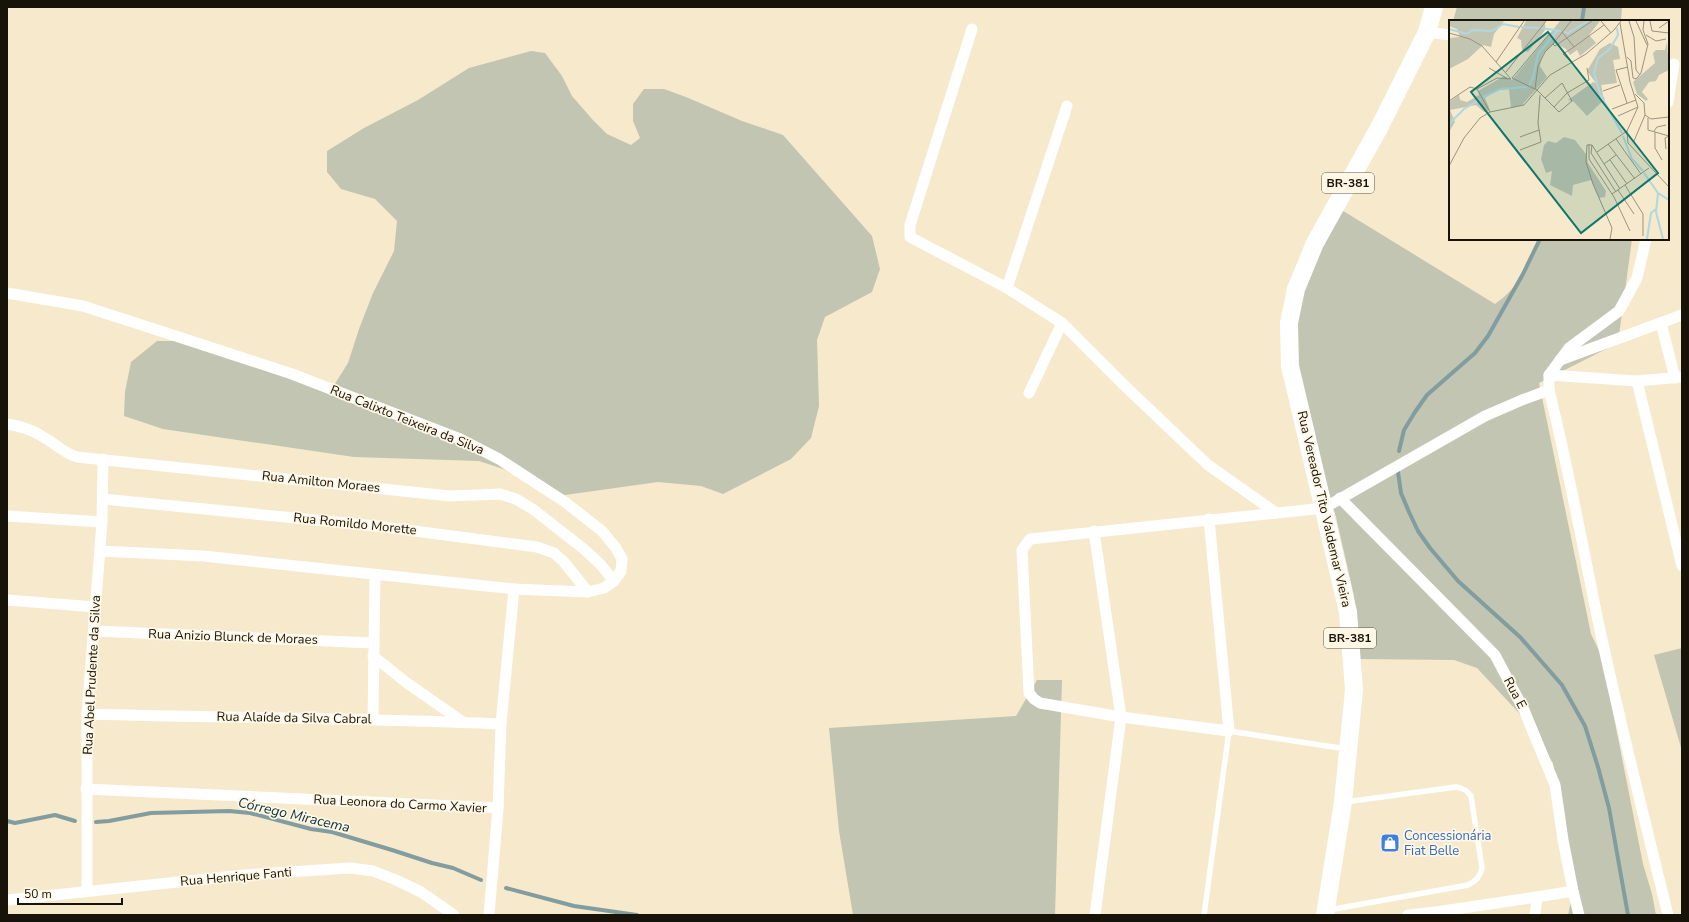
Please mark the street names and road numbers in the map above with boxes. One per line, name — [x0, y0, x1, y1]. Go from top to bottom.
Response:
road number: BR-381 — [1322, 173, 1374, 193]
street label: Rua Calixto Teixeira da Silva — [327, 381, 487, 459]
street label: Rua Vereador Tito Valdemar Vieira — [1293, 409, 1355, 609]
street label: Rua Amilton Moraes — [261, 467, 381, 497]
street label: Rua Romildo Morette — [293, 509, 418, 539]
street label: Rua Abel Prudente da Silva — [79, 595, 105, 755]
street label: Rua Anizio Blunck de Moraes — [148, 625, 318, 649]
road number: BR-381 — [1324, 628, 1376, 648]
street label: Rua E — [1499, 674, 1531, 712]
street label: Rua Alaíde da Silva Cabral — [216, 708, 372, 728]
street label: Rua Leonora do Carmo Xavier — [313, 790, 487, 818]
street label: Rua Henrique Fanti — [179, 863, 293, 891]

